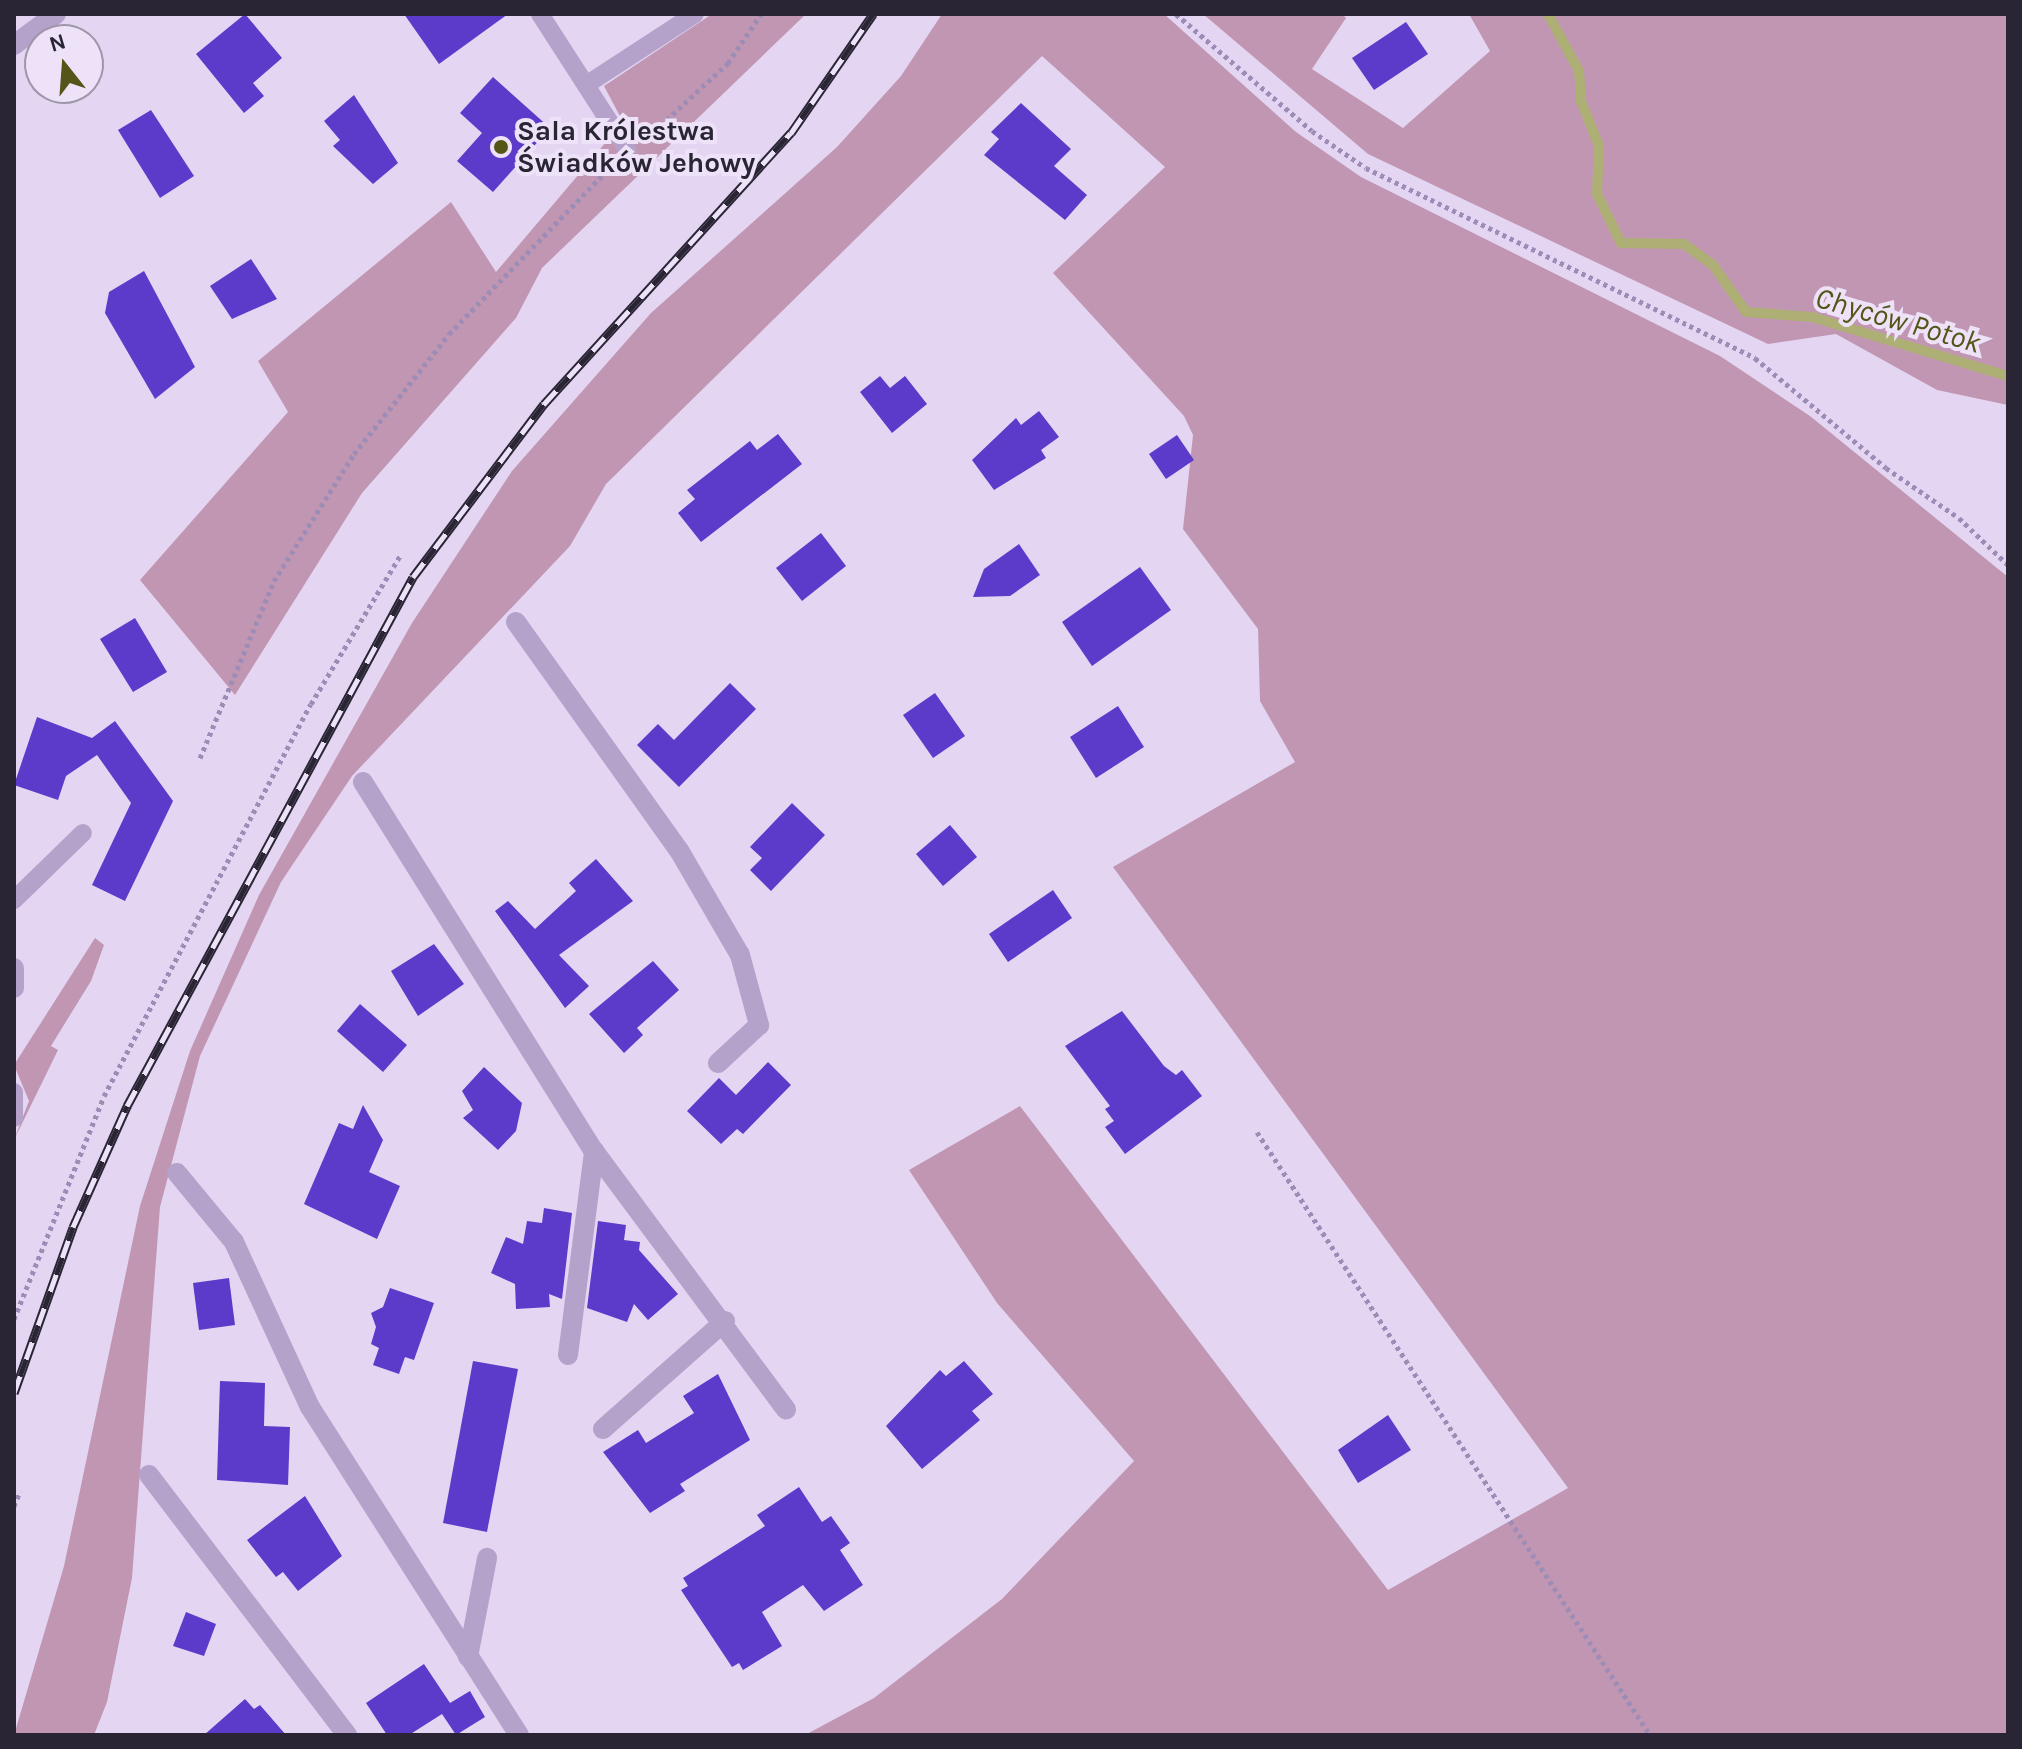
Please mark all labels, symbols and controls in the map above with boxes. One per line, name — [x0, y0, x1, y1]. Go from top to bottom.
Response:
north arrow — [24, 24, 104, 104]
text: N — [46, 28, 69, 58]
place label: Sala Królestwa Świadków Jehowy — [517, 114, 755, 180]
marker: Sala Królestwa Świadków Jehowy — [492, 138, 510, 156]
water label: Chyców Potok — [1811, 279, 1985, 361]

